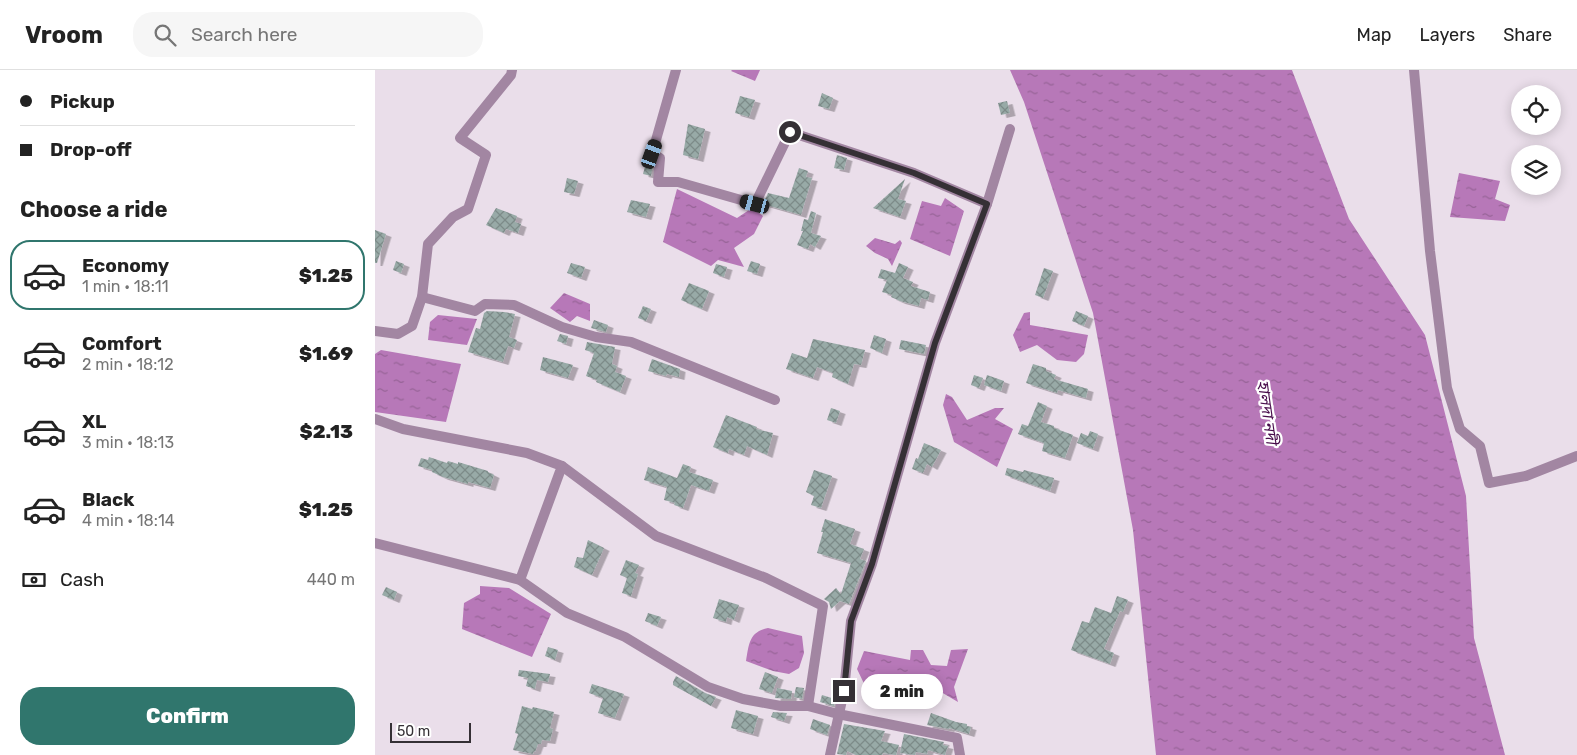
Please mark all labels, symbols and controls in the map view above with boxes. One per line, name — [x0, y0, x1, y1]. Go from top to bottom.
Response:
search box — [133, 12, 483, 57]
text: Vroom — [25, 21, 103, 49]
icon: search — [151, 21, 179, 49]
text: Search here — [191, 23, 297, 46]
text: Map — [1357, 24, 1392, 46]
text: Layers — [1420, 24, 1475, 46]
text: Share — [1503, 24, 1552, 46]
map controls — [1511, 85, 1561, 195]
button: locate — [1511, 85, 1561, 135]
text: Pickup — [50, 90, 115, 113]
route start — [779, 121, 801, 143]
car — [639, 137, 664, 171]
text: Drop-off — [50, 138, 132, 161]
button: layers — [1511, 145, 1561, 195]
car — [738, 193, 771, 215]
text: Choose a ride — [20, 196, 167, 223]
icon: car — [22, 253, 67, 298]
text: Economy — [82, 254, 169, 277]
text: $1.25 — [299, 264, 353, 287]
text: 1 min · 18:11 — [82, 277, 169, 296]
icon: car — [22, 331, 67, 376]
text: Comfort — [82, 332, 162, 355]
text: $1.69 — [299, 342, 353, 365]
text: 2 min · 18:12 — [82, 355, 174, 374]
water label: হালদা নদী — [1254, 379, 1282, 448]
icon: car — [22, 409, 67, 454]
text: XL — [82, 410, 106, 433]
text: $2.13 — [300, 420, 353, 443]
text: 3 min · 18:13 — [82, 433, 174, 452]
icon: car — [22, 487, 67, 532]
text: Black — [82, 488, 134, 511]
text: $1.25 — [299, 498, 353, 521]
text: 4 min · 18:14 — [82, 511, 175, 530]
icon: cash — [20, 566, 48, 594]
text: Cash — [60, 568, 104, 591]
text: 440 m — [307, 570, 355, 589]
callout: 2 min — [861, 674, 944, 708]
route end — [833, 680, 855, 702]
text: 2 min — [880, 682, 924, 701]
button: Confirm — [20, 687, 355, 745]
scale bar — [390, 720, 471, 743]
text: 50 m — [397, 723, 430, 740]

